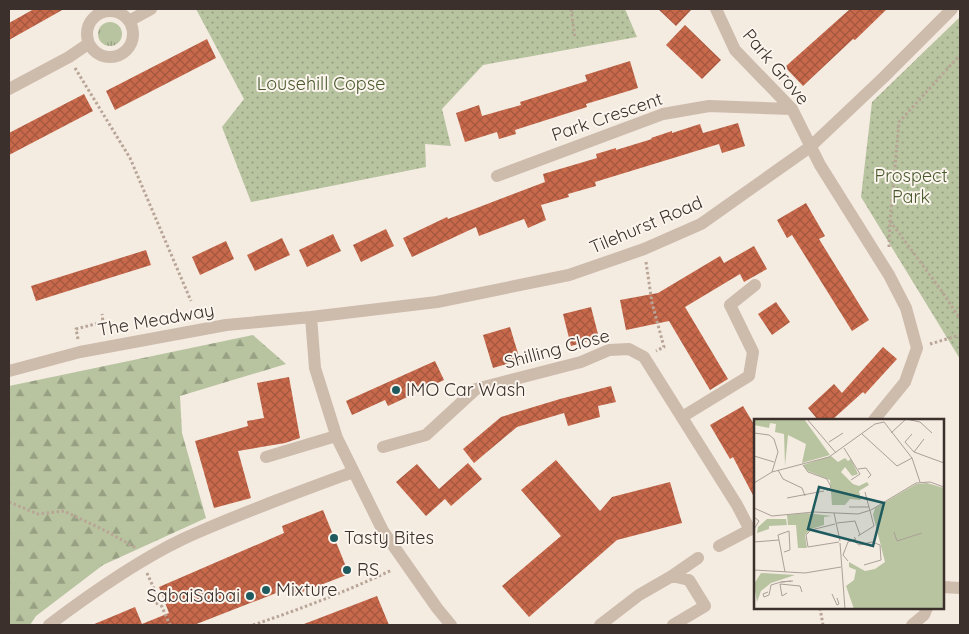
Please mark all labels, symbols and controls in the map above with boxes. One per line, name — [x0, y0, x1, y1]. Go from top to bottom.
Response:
street label: Park Grove — [738, 24, 815, 109]
park label: Lousehill Copse — [257, 72, 385, 95]
street label: Park Crescent — [548, 87, 665, 146]
park label: Prospect Park — [874, 164, 948, 208]
street label: Tilehurst Road — [586, 190, 706, 259]
street label: The Meadway — [96, 298, 216, 341]
street label: Shilling Close — [502, 323, 612, 374]
place label: IMO Car Wash — [406, 378, 525, 401]
marker: IMO Car Wash — [390, 384, 402, 396]
inset map — [754, 419, 944, 609]
place label: Tasty Bites — [344, 526, 434, 549]
marker: Tasty Bites — [328, 532, 340, 544]
place label: RS — [357, 558, 379, 581]
marker: RS — [341, 564, 353, 576]
place label: Mixture — [276, 578, 337, 601]
place label: SabaiSabai — [147, 584, 240, 607]
marker: Mixture — [260, 584, 272, 596]
marker: SabaiSabai — [244, 590, 256, 602]

